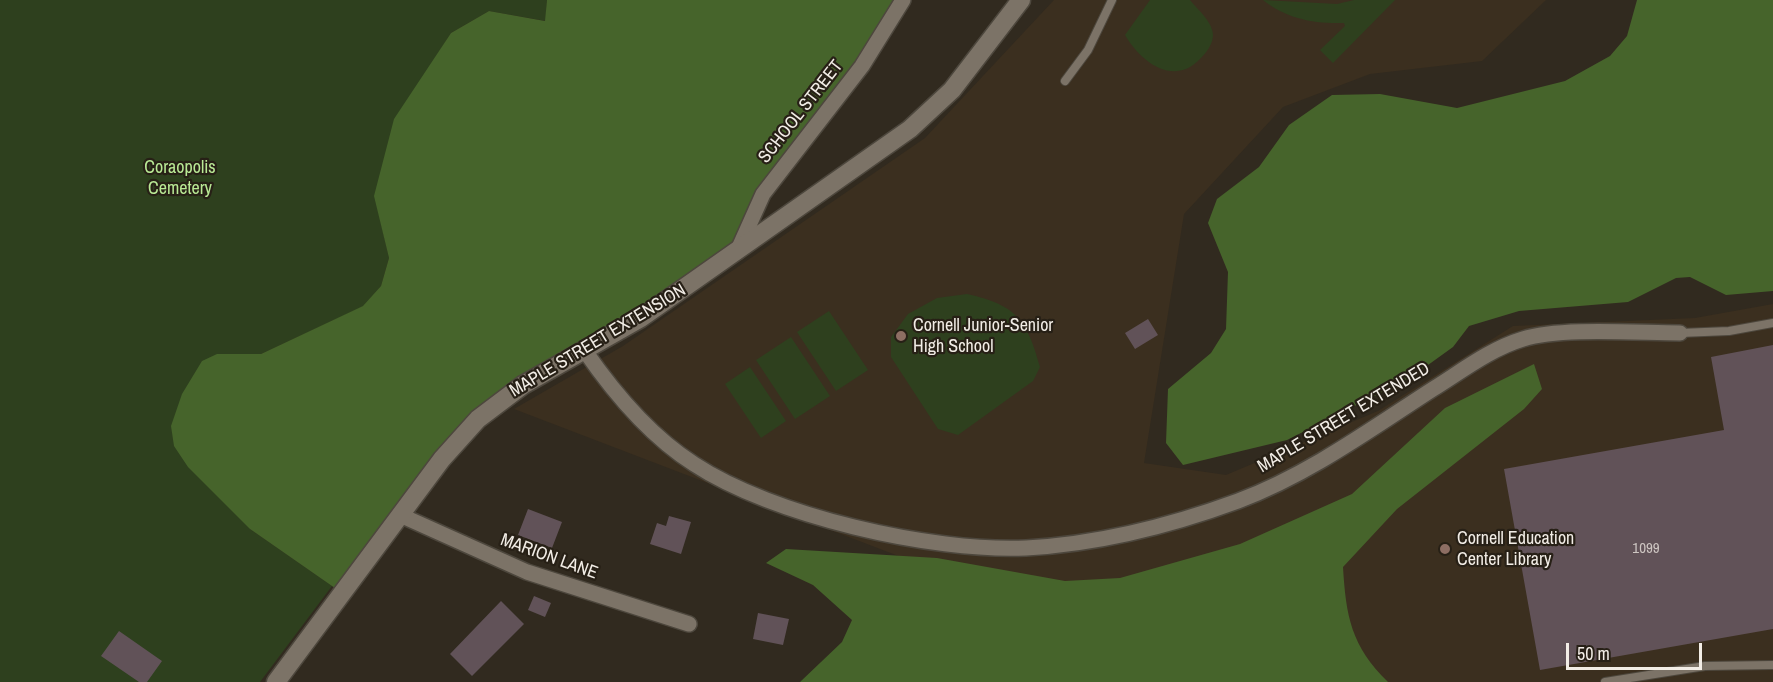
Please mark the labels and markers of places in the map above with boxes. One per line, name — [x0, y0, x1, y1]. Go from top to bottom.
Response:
place label: Cornell Junior-Senior High School — [913, 315, 1053, 358]
marker: Cornell Junior-Senior High School — [894, 329, 908, 343]
place label: Cornell Education Center Library — [1457, 528, 1574, 570]
marker: Cornell Education Center Library — [1438, 542, 1452, 556]

